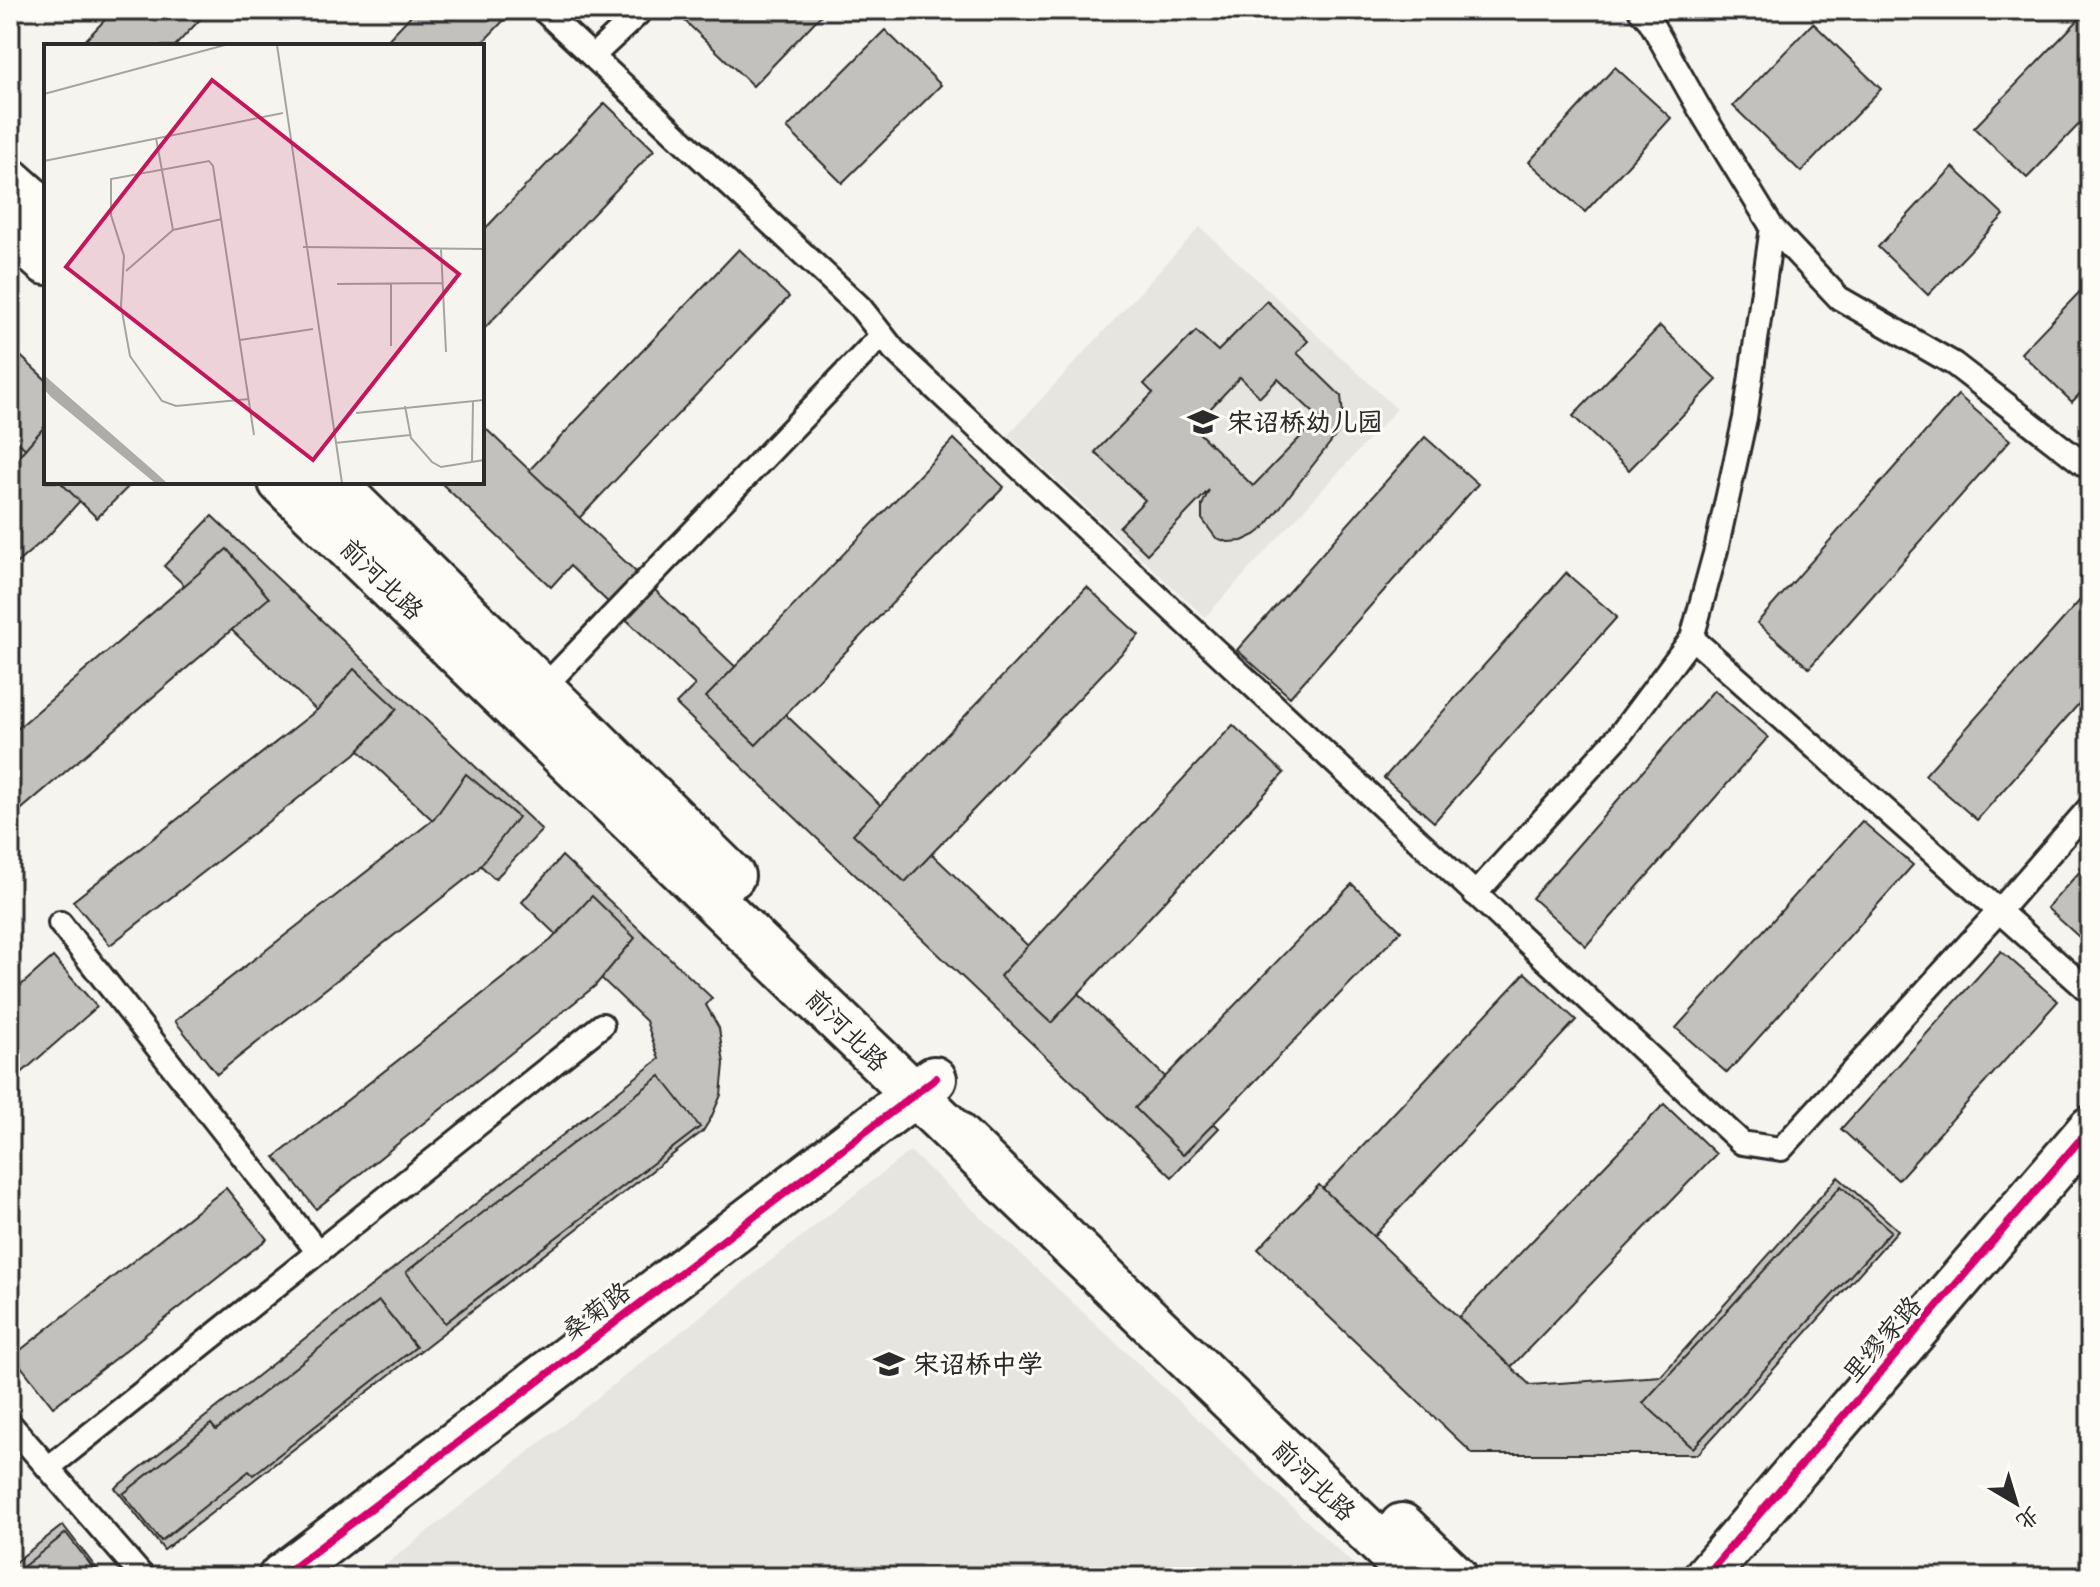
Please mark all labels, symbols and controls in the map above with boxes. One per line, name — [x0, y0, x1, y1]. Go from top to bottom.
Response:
inset map — [44, 44, 484, 484]
school or university icon: 宋诏桥幼儿园 — [1186, 405, 1220, 439]
place label: 宋诏桥幼儿园 — [1227, 408, 1383, 438]
street label: 前河北路 — [333, 533, 429, 627]
street label: 前河北路 — [799, 983, 894, 1078]
street label: 桑菊路 — [556, 1276, 637, 1347]
street label: 里缪家路 — [1837, 1291, 1928, 1389]
school or university icon: 宋诏桥中学 — [872, 1347, 906, 1381]
place label: 宋诏桥中学 — [913, 1350, 1043, 1380]
street label: 前河北路 — [1265, 1434, 1361, 1528]
north arrow — [1976, 1463, 2056, 1543]
text: 北 — [2011, 1501, 2044, 1535]

